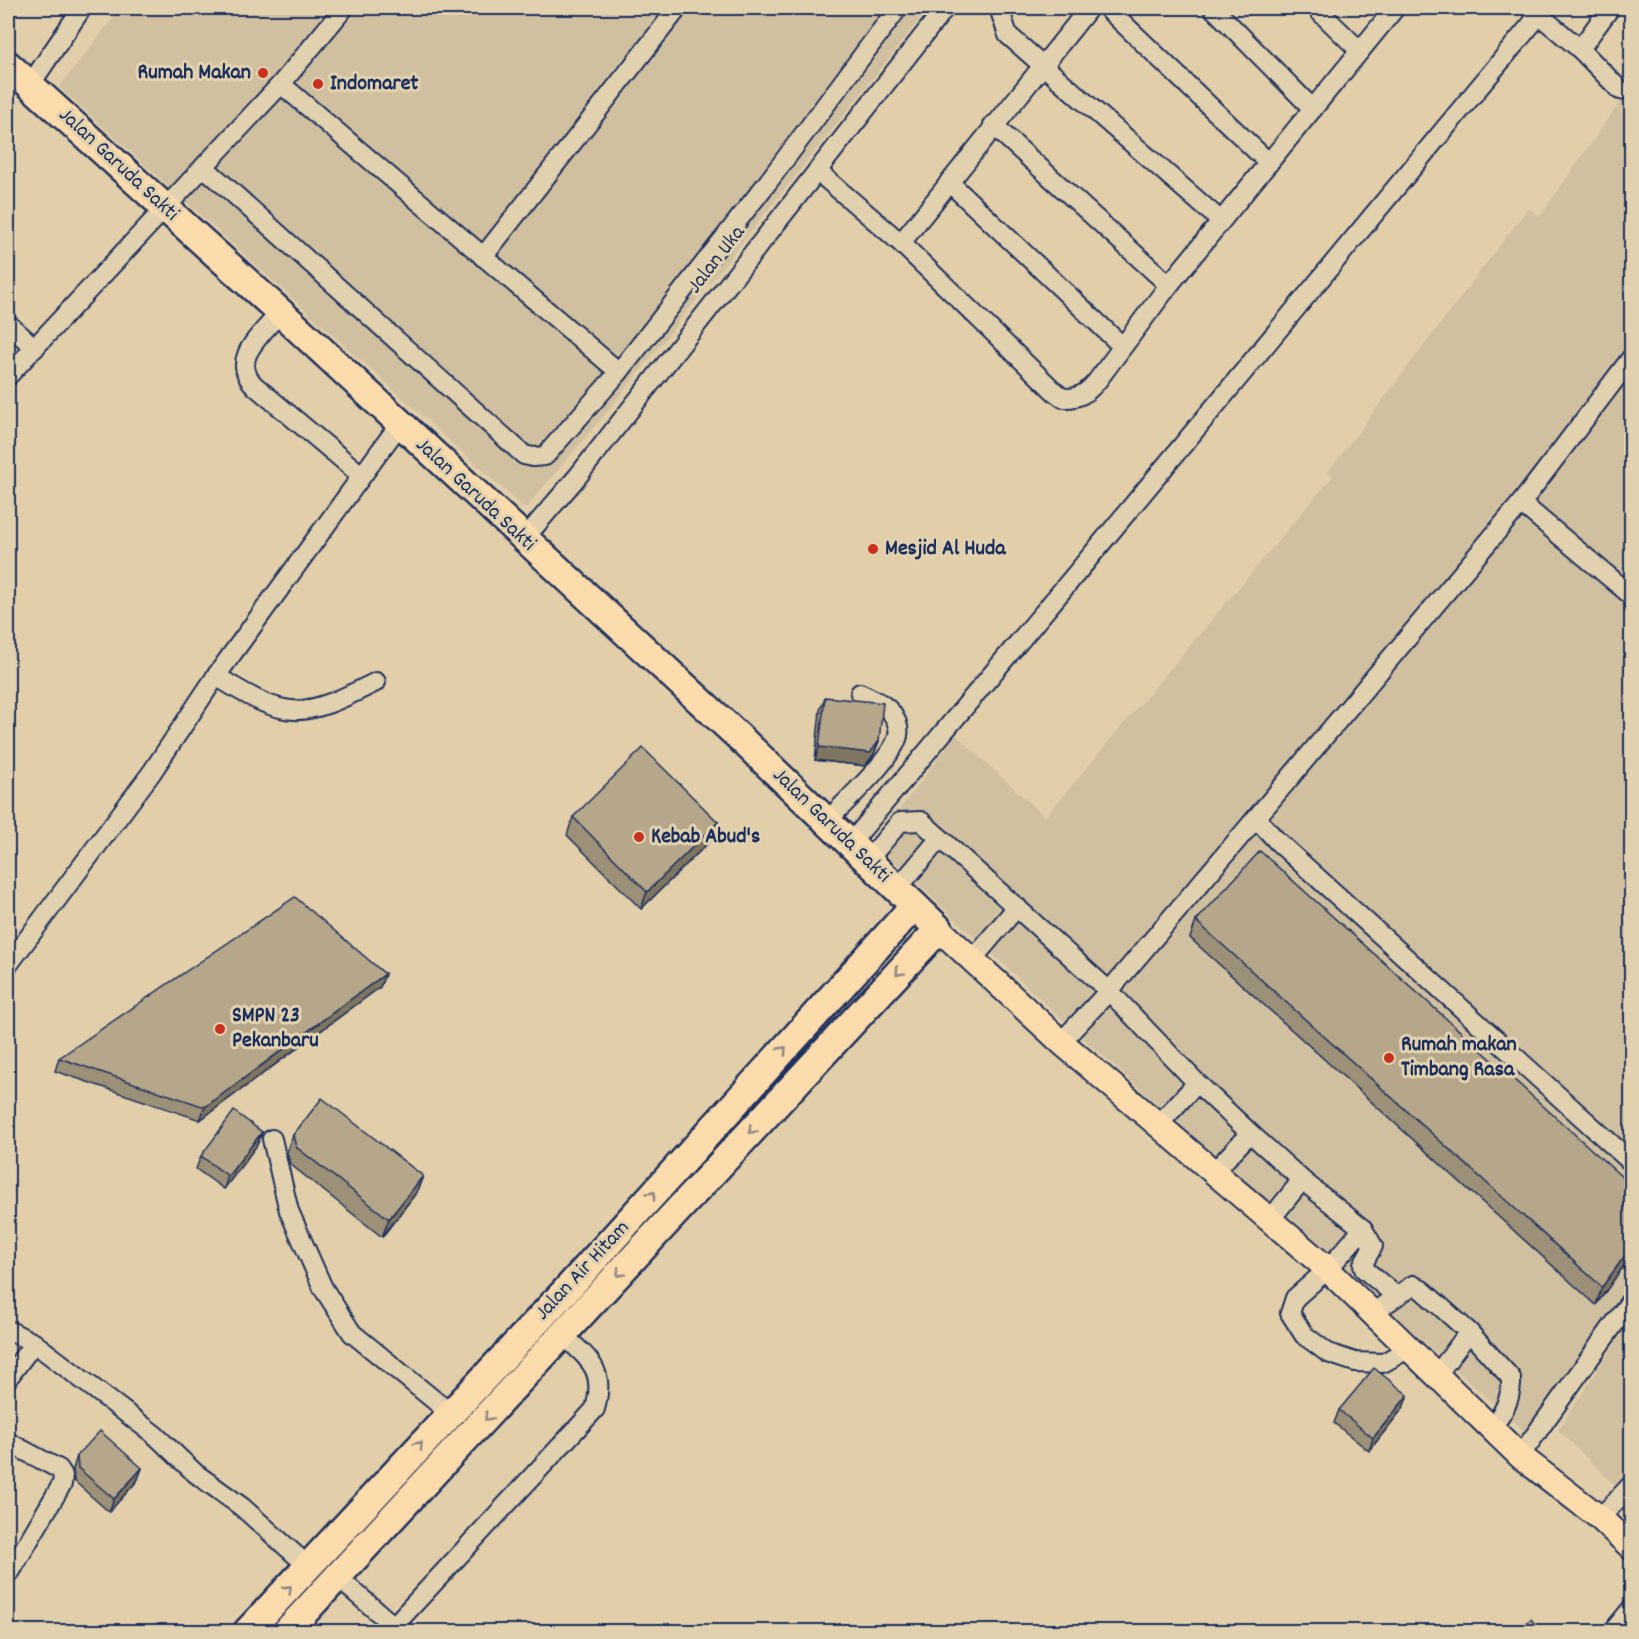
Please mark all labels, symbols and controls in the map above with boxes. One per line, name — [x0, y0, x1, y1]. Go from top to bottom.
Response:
place label: Rumah Makan — [138, 58, 251, 89]
marker: Rumah Makan — [256, 66, 270, 80]
place label: Indomaret — [330, 69, 419, 100]
marker: Indomaret — [311, 77, 325, 91]
street label: Jalan Garuda Sakti — [51, 101, 185, 229]
street label: Jalan Uka — [680, 219, 754, 301]
street label: Jalan Garuda Sakti — [408, 431, 542, 559]
place label: Mesjid Al Huda — [885, 534, 1006, 565]
marker: Mesjid Al Huda — [866, 542, 880, 556]
street label: Jalan Garuda Sakti — [764, 761, 898, 891]
place label: Kebab Abud's — [651, 822, 760, 853]
marker: Kebab Abud's — [632, 830, 646, 844]
one-way arrow — [895, 965, 906, 976]
place label: SMPN 23 Pekanbaru — [232, 1001, 319, 1057]
marker: SMPN 23 Pekanbaru — [213, 1022, 227, 1036]
place label: Rumah makan Timbang Rasa — [1401, 1030, 1517, 1086]
one-way arrow — [776, 1047, 787, 1057]
marker: Rumah makan Timbang Rasa — [1382, 1051, 1396, 1065]
one-way arrow — [748, 1124, 759, 1134]
one-way arrow — [645, 1191, 656, 1202]
street label: Jalan Air Hitam — [528, 1214, 638, 1328]
one-way arrow — [616, 1267, 627, 1277]
one-way arrow — [484, 1410, 495, 1421]
one-way arrow — [412, 1441, 423, 1452]
one-way arrow — [281, 1586, 292, 1596]

